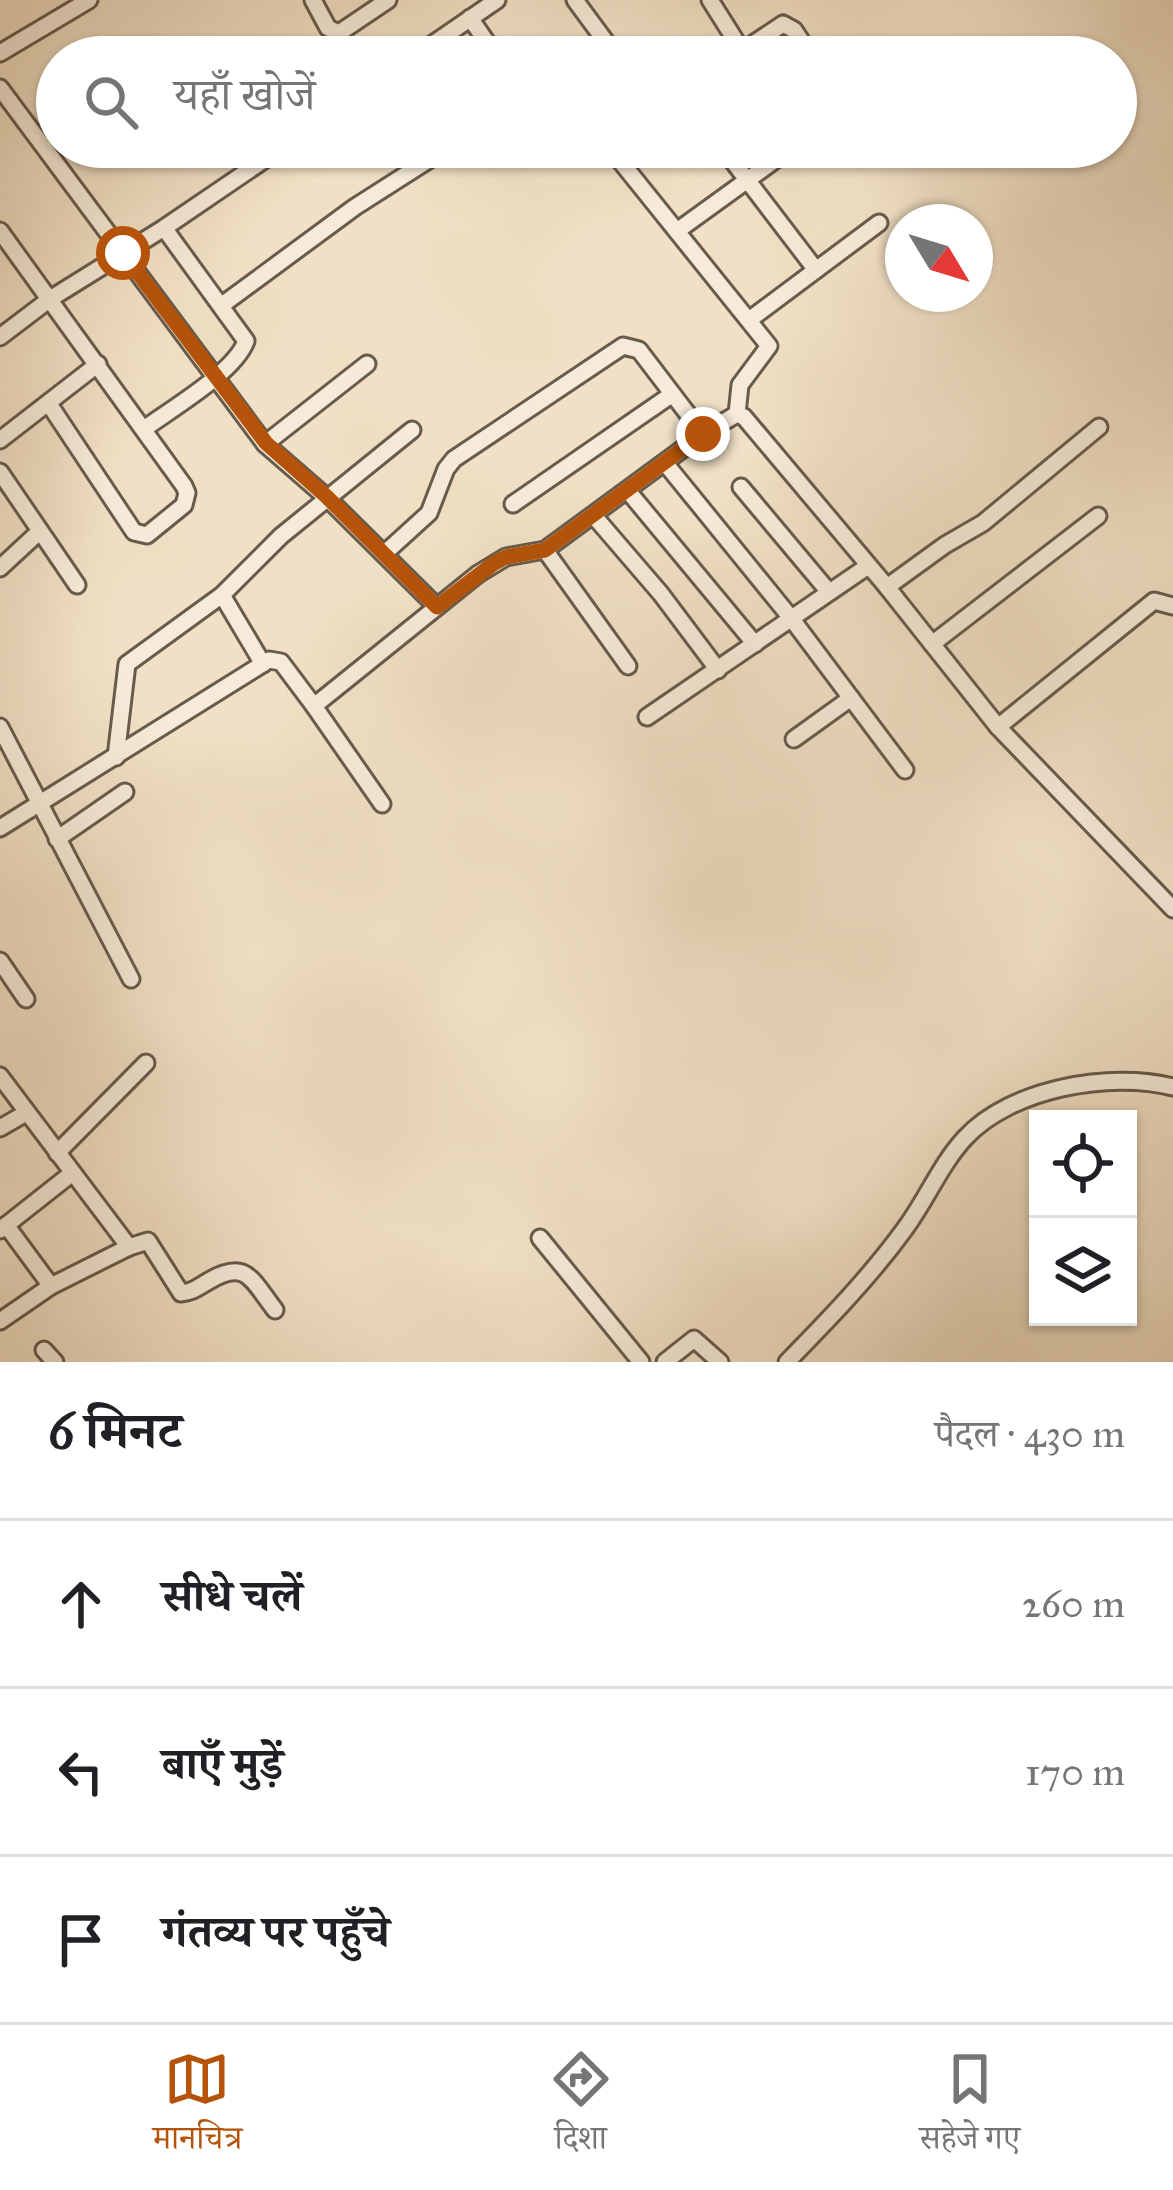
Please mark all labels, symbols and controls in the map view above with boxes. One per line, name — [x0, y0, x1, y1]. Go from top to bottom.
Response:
search box — [36, 36, 1137, 168]
text: यहाँ खोजें — [174, 67, 315, 122]
icon: search — [78, 69, 144, 135]
north arrow — [885, 204, 993, 312]
route start — [96, 226, 150, 280]
route end — [676, 407, 730, 461]
map controls — [1029, 1110, 1137, 1326]
button: locate — [1029, 1110, 1137, 1218]
button: layers — [1029, 1218, 1137, 1326]
text: 6 मिनट — [48, 1400, 182, 1462]
text: पैदल · 430 m — [935, 1410, 1125, 1458]
text: सीधे चलें — [162, 1568, 302, 1623]
icon: ahead — [48, 1571, 114, 1637]
text: 260 m — [1022, 1580, 1125, 1628]
text: बाएँ मुड़ें — [162, 1736, 283, 1791]
icon: left — [48, 1739, 114, 1805]
text: 170 m — [1025, 1748, 1125, 1796]
text: गंतव्य पर पहुँचे — [162, 1904, 390, 1959]
icon: arrive — [48, 1907, 114, 1973]
tab: मानचित्र — [153, 2046, 242, 2170]
tab: दिशा — [548, 2046, 614, 2170]
tab: सहेजे गए — [919, 2046, 1020, 2170]

